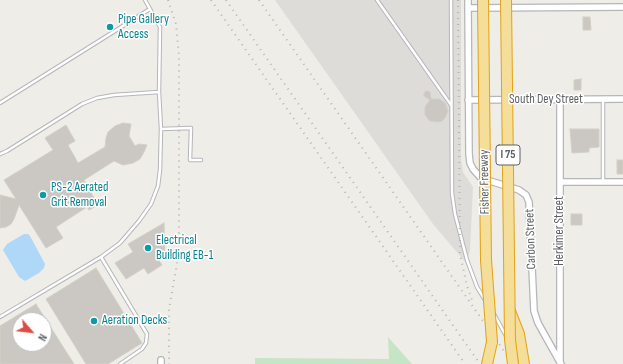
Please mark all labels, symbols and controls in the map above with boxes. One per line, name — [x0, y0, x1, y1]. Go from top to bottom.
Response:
place label: Pipe Gallery Access — [118, 12, 169, 43]
marker: Pipe Gallery Access — [105, 22, 115, 32]
street label: South Dey Street — [509, 92, 583, 108]
road number: I 75 — [496, 145, 520, 165]
street label: Fisher Freeway — [477, 150, 493, 214]
place label: PS-2 Aerated Grit Removal — [51, 180, 108, 211]
marker: PS-2 Aerated Grit Removal — [38, 190, 48, 200]
street label: Herkimer Street — [552, 196, 568, 266]
street label: Carbon Street — [522, 208, 540, 270]
place label: Electrical Building EB-1 — [156, 233, 213, 264]
marker: Electrical Building EB-1 — [143, 243, 153, 253]
north arrow — [12, 312, 52, 352]
place label: Aeration Decks — [102, 313, 167, 329]
marker: Aeration Decks — [89, 316, 99, 326]
text: N — [35, 332, 49, 343]

